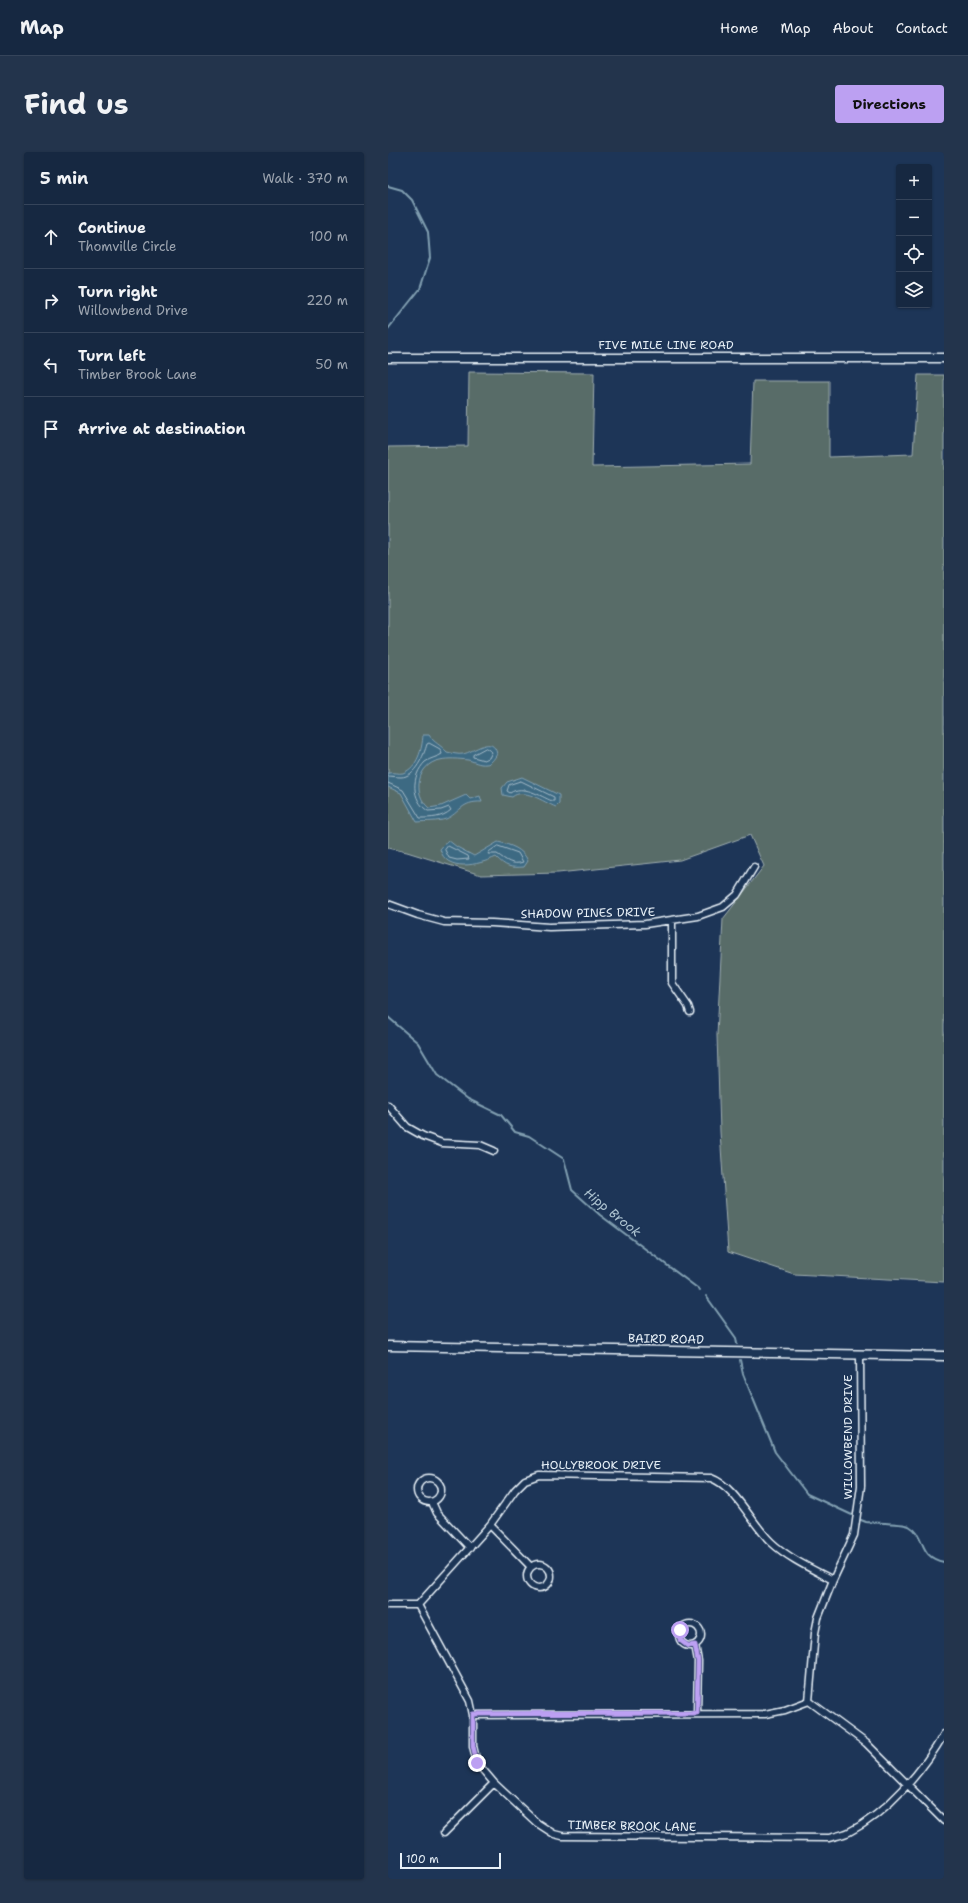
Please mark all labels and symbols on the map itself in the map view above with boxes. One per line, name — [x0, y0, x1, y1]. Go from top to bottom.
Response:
street label: FIVE MILE LINE ROAD — [598, 337, 734, 353]
street label: SHADOW PINES DRIVE — [521, 904, 655, 922]
water label: Hipp Brook — [581, 1184, 645, 1241]
street label: BAIRD ROAD — [628, 1330, 704, 1348]
street label: WILLOWBEND DRIVE — [840, 1375, 856, 1499]
street label: HOLLYBROOK DRIVE — [541, 1457, 661, 1473]
route start — [671, 1621, 689, 1639]
route end — [468, 1754, 486, 1772]
street label: TIMBER BROOK LANE — [568, 1817, 696, 1835]
scale bar — [400, 1851, 501, 1870]

